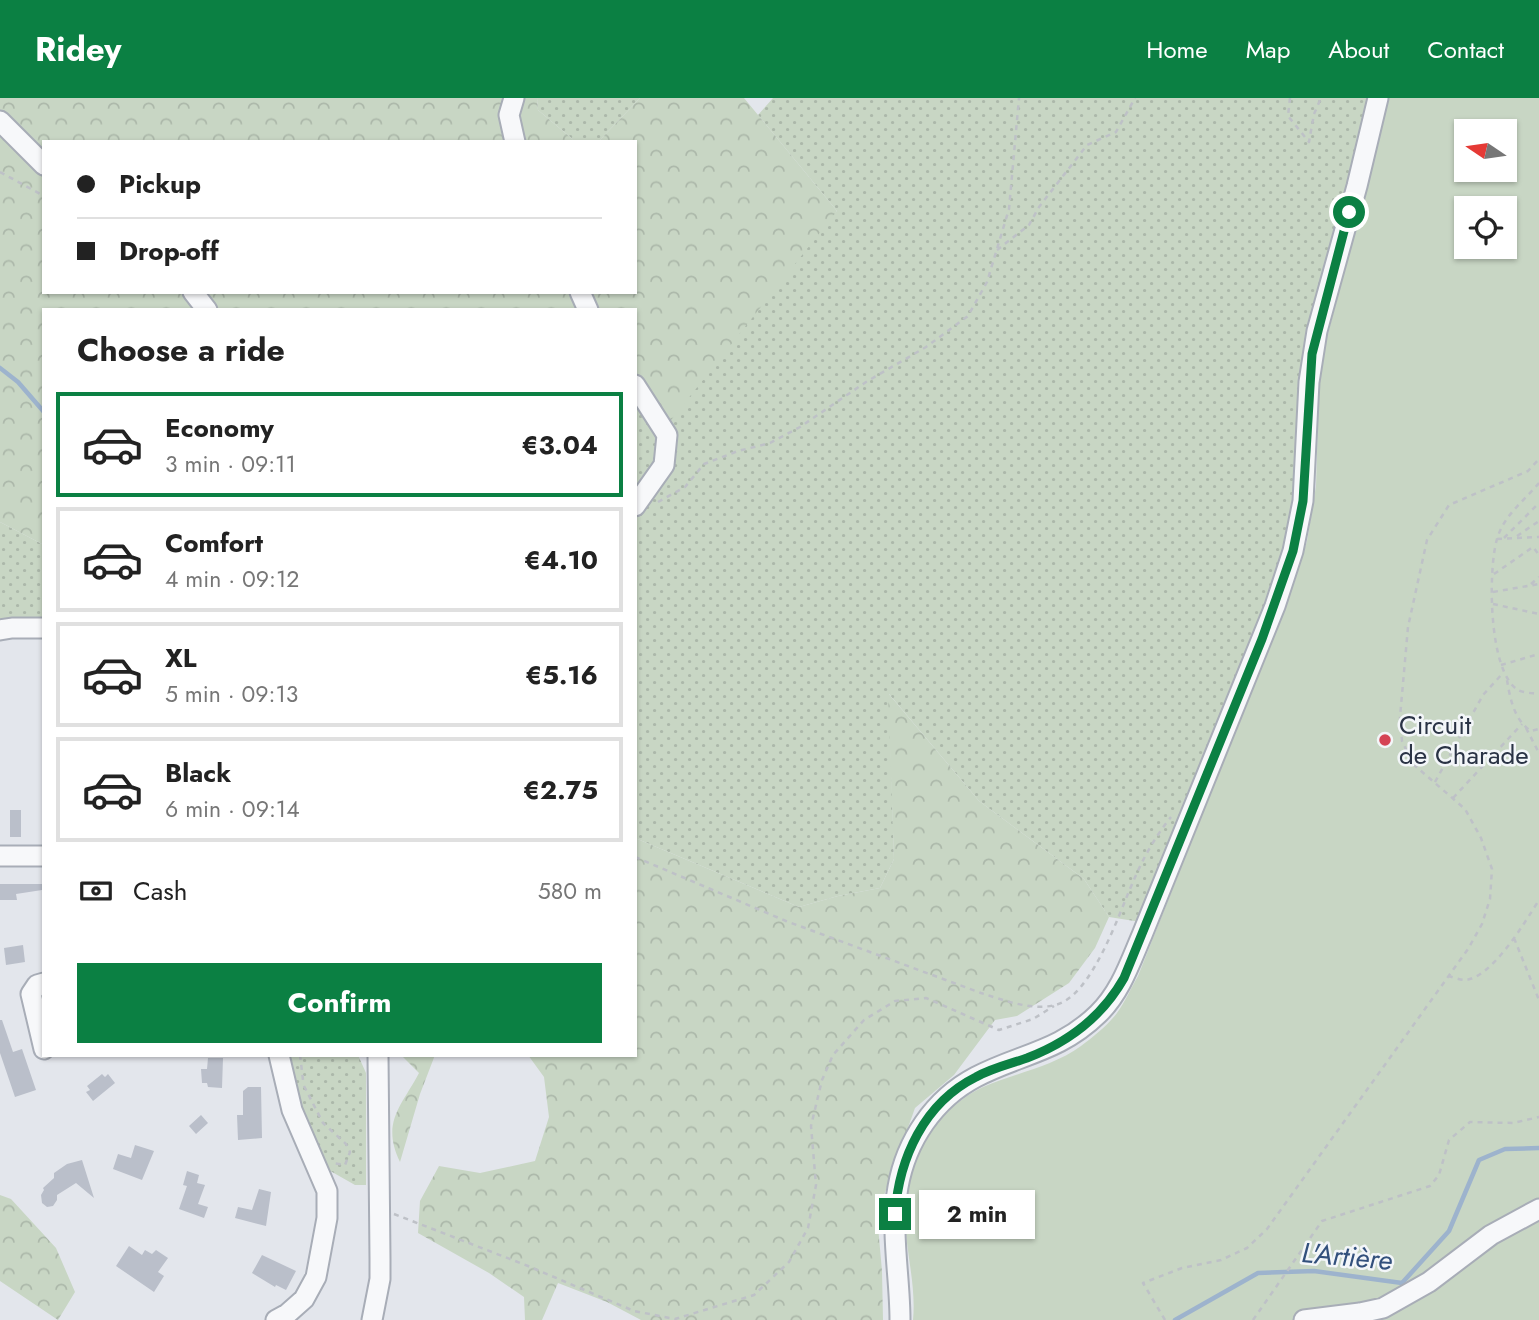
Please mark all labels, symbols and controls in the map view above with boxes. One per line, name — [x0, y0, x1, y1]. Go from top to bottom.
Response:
text: Ridey — [35, 26, 121, 73]
text: Home — [1146, 32, 1208, 67]
text: Map — [1246, 32, 1290, 67]
text: About — [1328, 32, 1389, 67]
text: Contact — [1427, 32, 1504, 67]
north arrow — [1454, 119, 1517, 182]
map controls — [1454, 119, 1517, 259]
text: Pickup — [119, 165, 201, 203]
route start — [1333, 196, 1365, 228]
button: locate — [1454, 196, 1517, 259]
text: Drop-off — [119, 232, 219, 270]
text: Choose a ride — [77, 327, 285, 373]
text: Economy — [165, 409, 274, 447]
icon: car — [81, 413, 144, 476]
text: €3.04 — [521, 426, 598, 464]
text: 3 min · 09:11 — [165, 447, 296, 481]
text: Comfort — [165, 524, 263, 562]
icon: car — [81, 528, 144, 591]
text: €4.10 — [524, 541, 598, 579]
text: 4 min · 09:12 — [165, 562, 299, 596]
text: XL — [165, 639, 197, 677]
icon: car — [81, 643, 144, 706]
text: €5.16 — [525, 656, 598, 694]
text: 5 min · 09:13 — [165, 677, 298, 711]
place label: Circuit de Charade — [1399, 706, 1529, 774]
marker: Circuit de Charade — [1377, 732, 1393, 748]
text: Black — [165, 754, 231, 792]
icon: car — [81, 758, 144, 821]
text: €2.75 — [523, 771, 598, 809]
text: 6 min · 09:14 — [165, 792, 300, 826]
icon: cash — [77, 872, 115, 910]
text: Cash — [133, 872, 187, 910]
text: 580 m — [538, 874, 602, 908]
button: Confirm — [77, 963, 602, 1043]
callout: 2 min — [920, 1190, 1035, 1238]
text: 2 min — [947, 1197, 1007, 1231]
route end — [879, 1198, 911, 1230]
water label: L'Artière — [1300, 1232, 1394, 1281]

